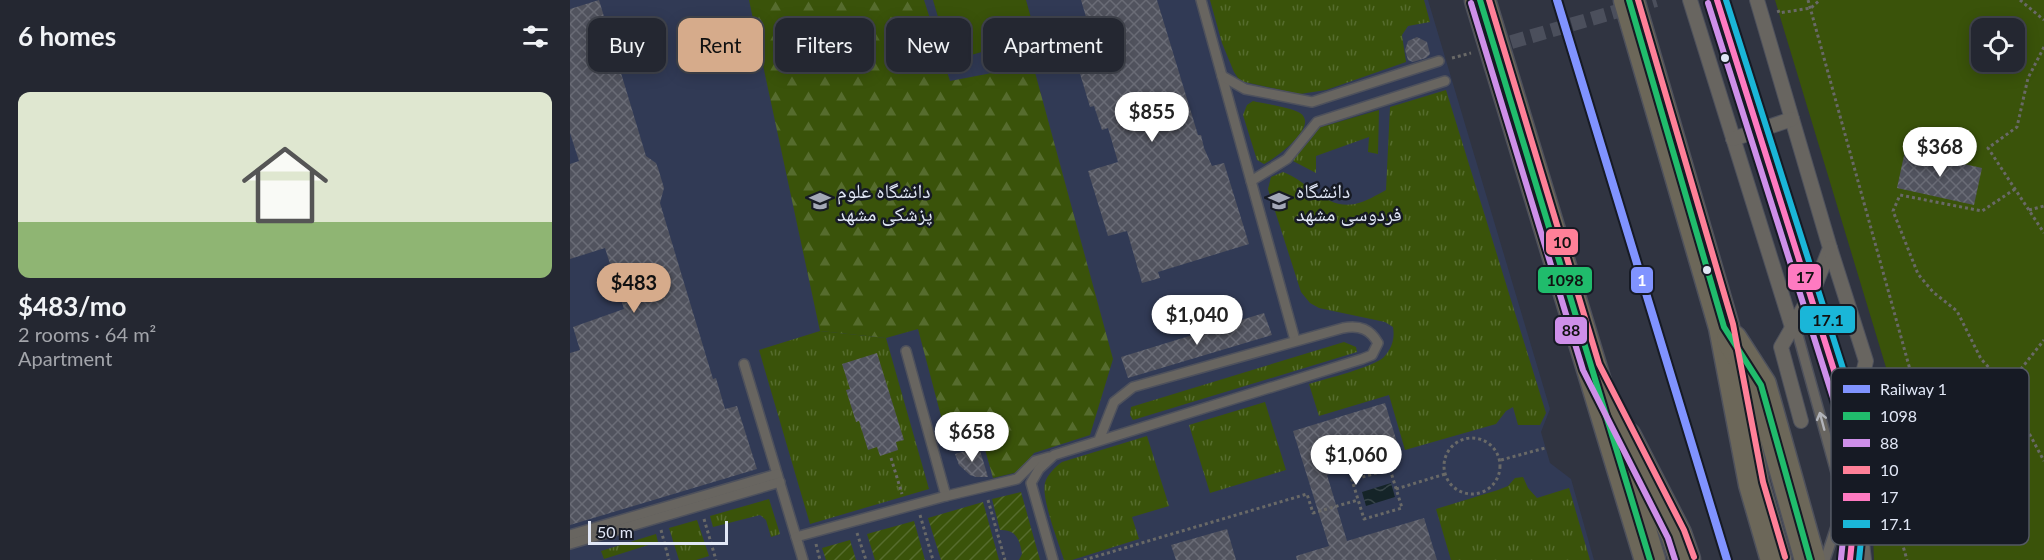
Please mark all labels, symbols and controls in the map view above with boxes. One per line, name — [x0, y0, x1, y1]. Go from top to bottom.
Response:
chip: Buy — [588, 18, 666, 72]
chip: Rent — [678, 18, 763, 72]
chip: Filters — [775, 18, 874, 72]
chip: New — [886, 18, 971, 72]
chip: Apartment — [983, 18, 1124, 72]
map controls — [1971, 18, 2025, 72]
button: locate — [1971, 18, 2025, 72]
text: 6 homes — [18, 20, 116, 52]
icon: filters — [519, 20, 552, 53]
unlabelled marker — [1719, 52, 1731, 64]
pin: $855 — [1116, 92, 1188, 143]
text: $855 — [1129, 99, 1175, 123]
pin: $368 — [1904, 127, 1976, 178]
icon: home — [231, 131, 339, 239]
text: $368 — [1917, 134, 1963, 158]
place label: دانشگاه علوم پزشکی مشهد — [837, 178, 933, 226]
place label: دانشگاه فردوسی مشهد — [1296, 178, 1402, 226]
school or university icon: دانشگاه علوم پزشکی مشهد — [808, 189, 832, 213]
school or university icon: دانشگاه فردوسی مشهد — [1267, 189, 1291, 213]
line badge: 10 — [1545, 228, 1579, 256]
text: 10 — [1553, 232, 1571, 251]
pin: $483 — [598, 263, 670, 314]
line badge: 17 — [1787, 263, 1822, 291]
unlabelled marker — [1701, 264, 1713, 276]
line badge: 1098 — [1537, 266, 1593, 294]
line badge: 1 — [1630, 266, 1654, 294]
text: 17 — [1796, 267, 1814, 286]
text: $483 — [611, 270, 657, 294]
text: 1098 — [1546, 270, 1584, 289]
text: 1 — [1637, 270, 1647, 289]
text: $483/mo — [18, 290, 126, 322]
pin: $1,040 — [1148, 295, 1246, 346]
text: $1,040 — [1166, 302, 1228, 326]
line badge: 17.1 — [1799, 305, 1856, 334]
text: 17.1 — [1812, 310, 1844, 329]
line badge: 88 — [1554, 316, 1588, 345]
text: 88 — [1562, 320, 1580, 339]
text: 2 rooms · 64 m² — [18, 322, 156, 346]
text: Apartment — [18, 346, 112, 370]
legend — [1831, 368, 2029, 545]
text: Railway 1 — [1880, 379, 1947, 398]
text: 1098 — [1880, 406, 1917, 425]
pin: $658 — [936, 412, 1008, 463]
one-way arrow — [1816, 412, 1827, 431]
text: $658 — [949, 419, 995, 443]
text: 88 — [1880, 433, 1899, 452]
pin: $1,060 — [1307, 435, 1405, 486]
text: $1,060 — [1325, 442, 1387, 466]
text: 10 — [1880, 460, 1899, 479]
text: 17 — [1880, 487, 1899, 506]
text: 17.1 — [1880, 514, 1912, 533]
scale bar — [588, 518, 728, 546]
text: 50 m — [597, 522, 633, 541]

